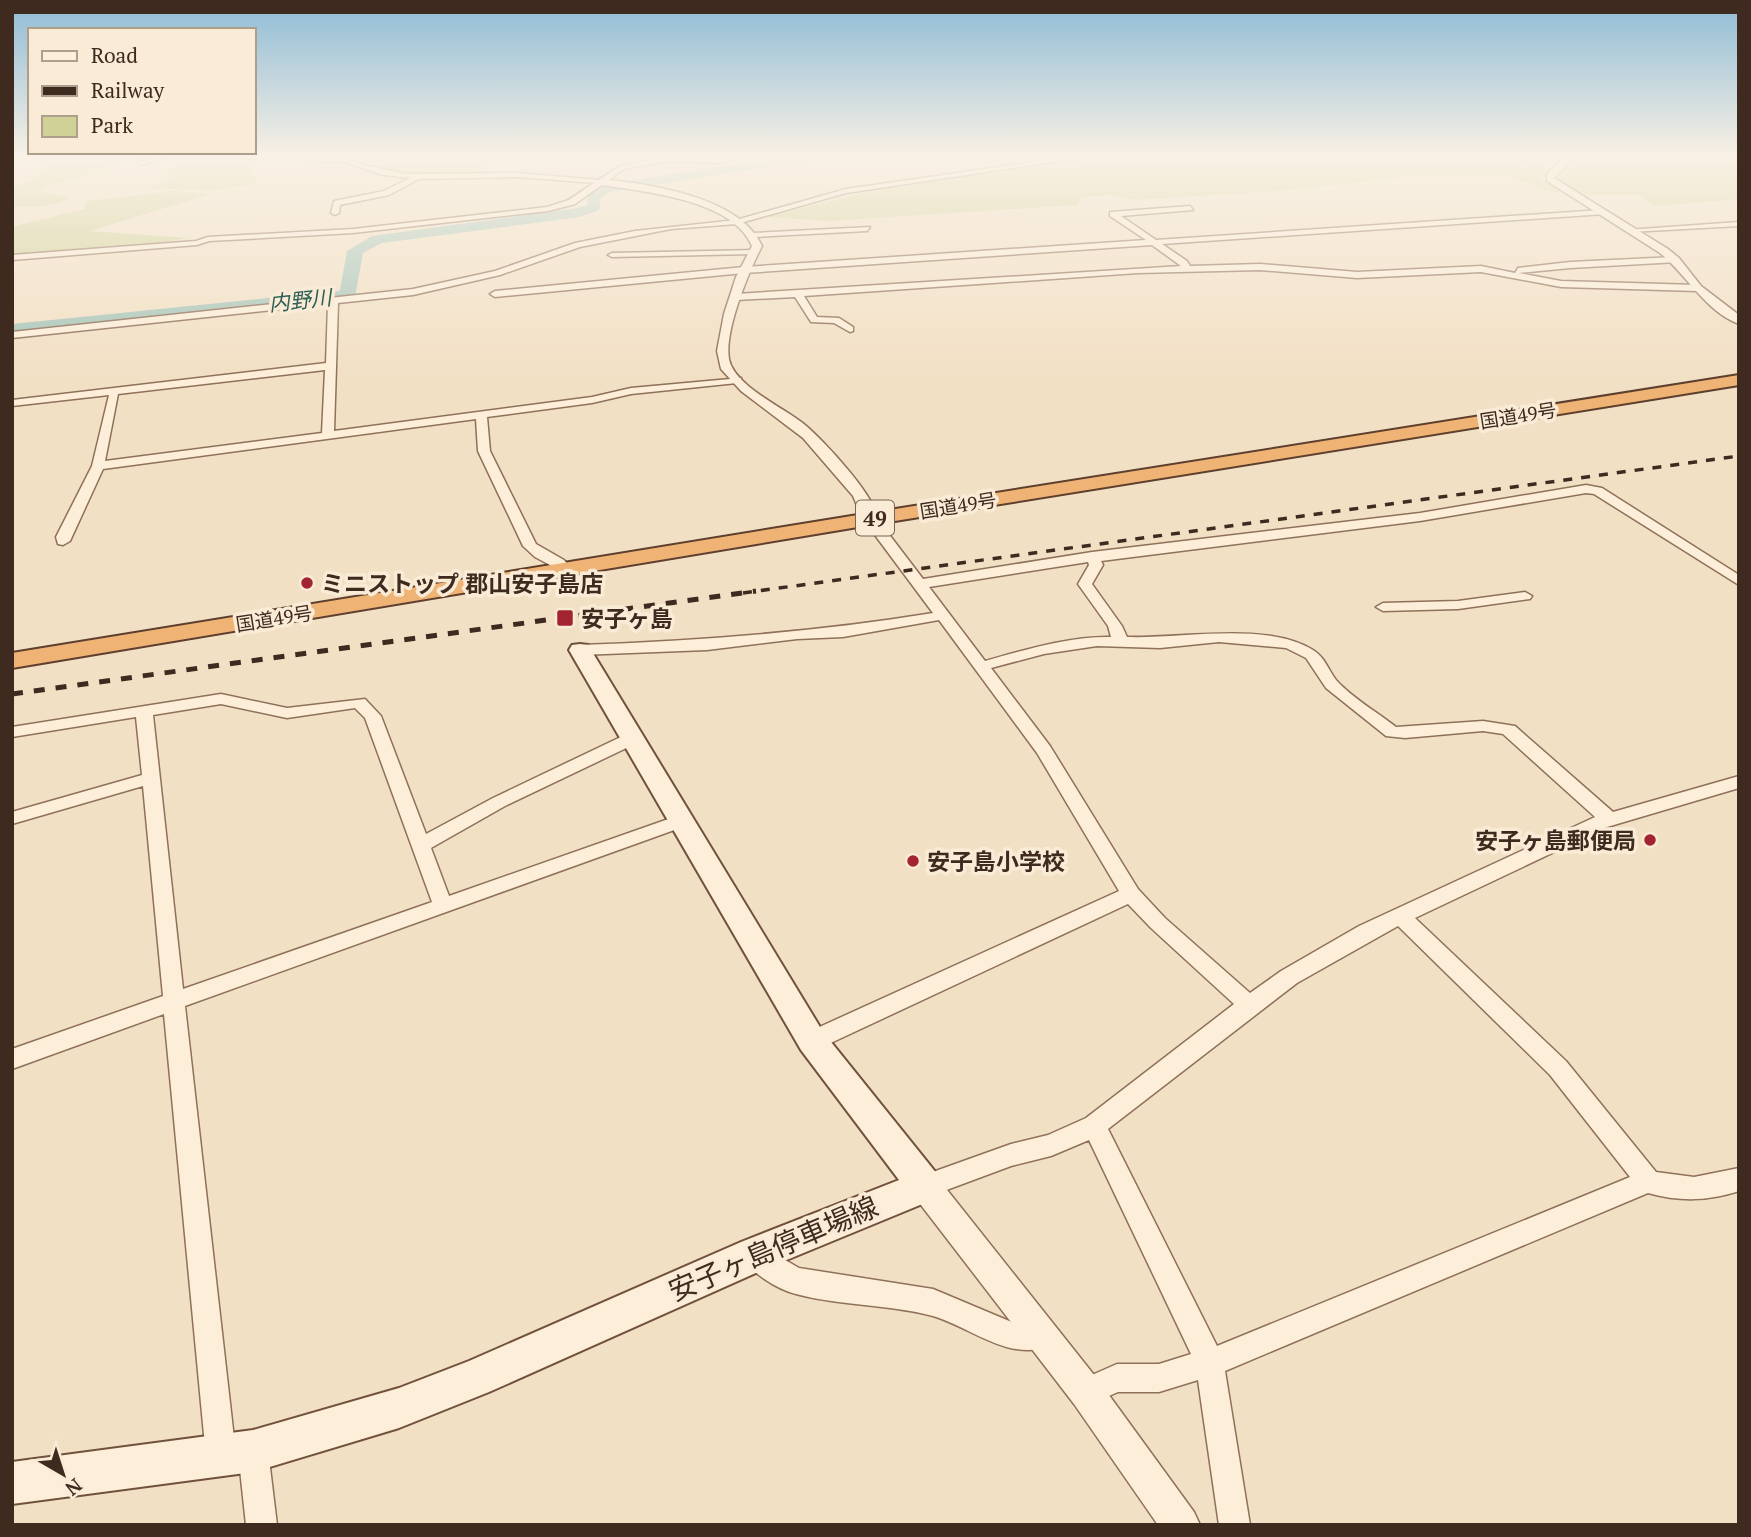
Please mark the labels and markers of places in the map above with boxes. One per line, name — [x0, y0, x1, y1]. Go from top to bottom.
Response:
place label: ミニストップ 郡山安子島店 — [321, 568, 603, 599]
marker: ミニストップ 郡山安子島店 — [299, 575, 315, 591]
place label: 安子ヶ島 — [581, 603, 673, 634]
marker: 安子ヶ島 — [555, 608, 575, 628]
place label: 安子ヶ島郵便局 — [1475, 825, 1636, 856]
marker: 安子ヶ島郵便局 — [1642, 832, 1658, 848]
place label: 安子島小学校 — [927, 846, 1065, 877]
marker: 安子島小学校 — [905, 853, 921, 869]

